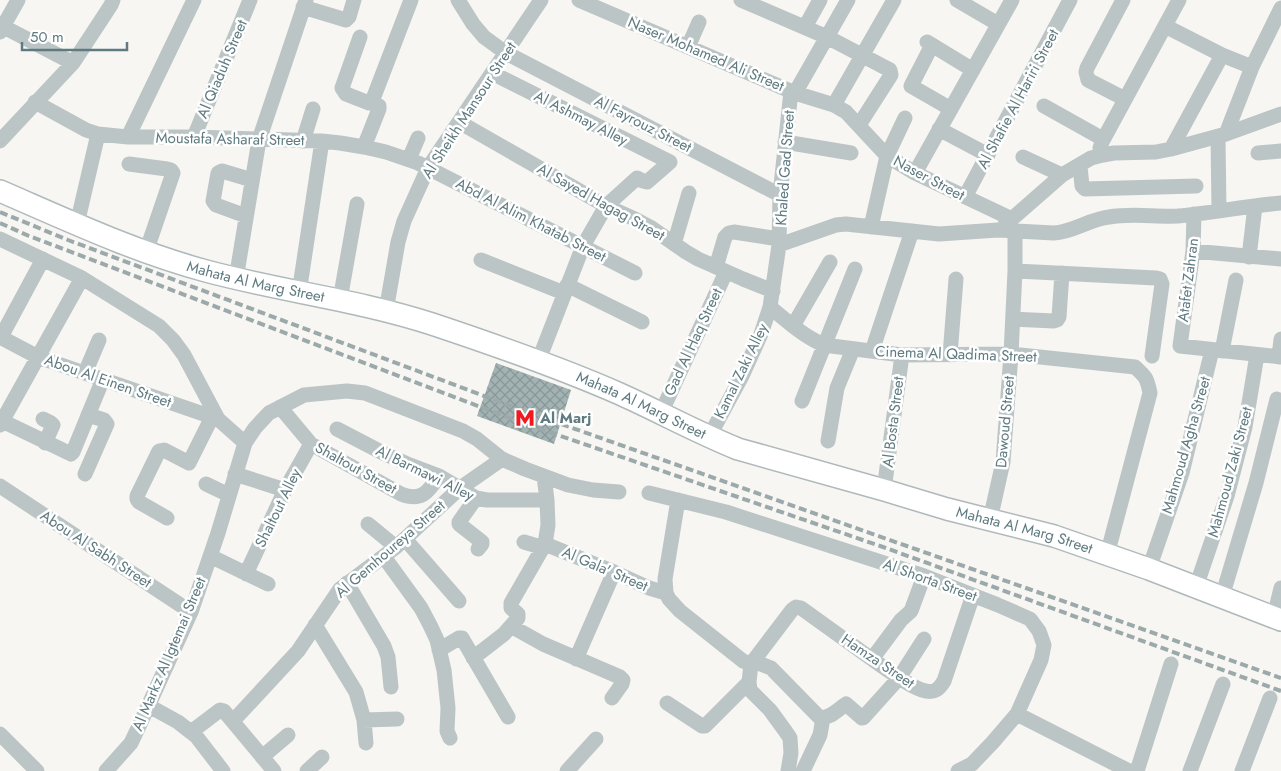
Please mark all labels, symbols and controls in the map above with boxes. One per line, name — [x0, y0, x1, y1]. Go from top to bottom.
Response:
street label: Naser Mohamed Ali Street — [625, 11, 788, 97]
street label: Al Qiaduh Street — [191, 16, 253, 122]
scale bar — [22, 20, 128, 52]
street label: Al Shafie Al Hariri Street — [972, 25, 1064, 173]
text: 50 m — [30, 26, 64, 48]
street label: Al Sheikh Mansour Street — [416, 37, 522, 183]
street label: Al Ashmay Alley — [530, 85, 632, 151]
street label: Al Fayrouz Street — [590, 90, 696, 158]
street label: Khaled Gad Street — [770, 109, 800, 226]
street label: Moustafa Asharaf Street — [155, 127, 305, 151]
street label: Naser Street — [889, 150, 969, 206]
street label: Al Sayed Hagag Street — [533, 158, 669, 246]
street label: Abd Al Alim Khatab Street — [452, 173, 610, 268]
street label: Atafet Zahran — [1172, 237, 1204, 323]
street label: Mahata Al Marg Street — [184, 255, 327, 308]
street label: Gad Al Haq Street — [658, 284, 728, 399]
street label: Kamal Zaki Alley — [708, 319, 774, 422]
street label: Cinema Al Qadima Street — [875, 340, 1038, 368]
street label: Abou Al Einen Street — [42, 349, 175, 413]
street label: Mahata Al Marg Street — [573, 366, 710, 445]
street label: Mahmoud Agha Street — [1156, 373, 1216, 516]
street label: Al Bosta Street — [877, 375, 910, 469]
street label: Dawoud Street — [990, 375, 1020, 469]
street label: Mahmoud Zaki Street — [1202, 404, 1258, 540]
metro station icon: Al Marj — [514, 407, 536, 429]
place label: Al Marj — [539, 407, 591, 429]
street label: Shaltout Street — [311, 436, 401, 500]
street label: Al Barmawi Alley — [372, 440, 478, 506]
street label: Shaltout Alley — [249, 464, 307, 551]
street label: Al Gemhoureya Street — [330, 495, 450, 603]
street label: Mahata Al Marg Street — [954, 501, 1096, 560]
street label: Abou Al Sabh Street — [36, 505, 156, 594]
street label: Al Gala' Street — [559, 541, 652, 597]
street label: Al Shorta Street — [880, 553, 980, 607]
street label: Al Markz Al Igtemai Street — [127, 573, 212, 734]
street label: Hamza Street — [837, 628, 919, 694]

